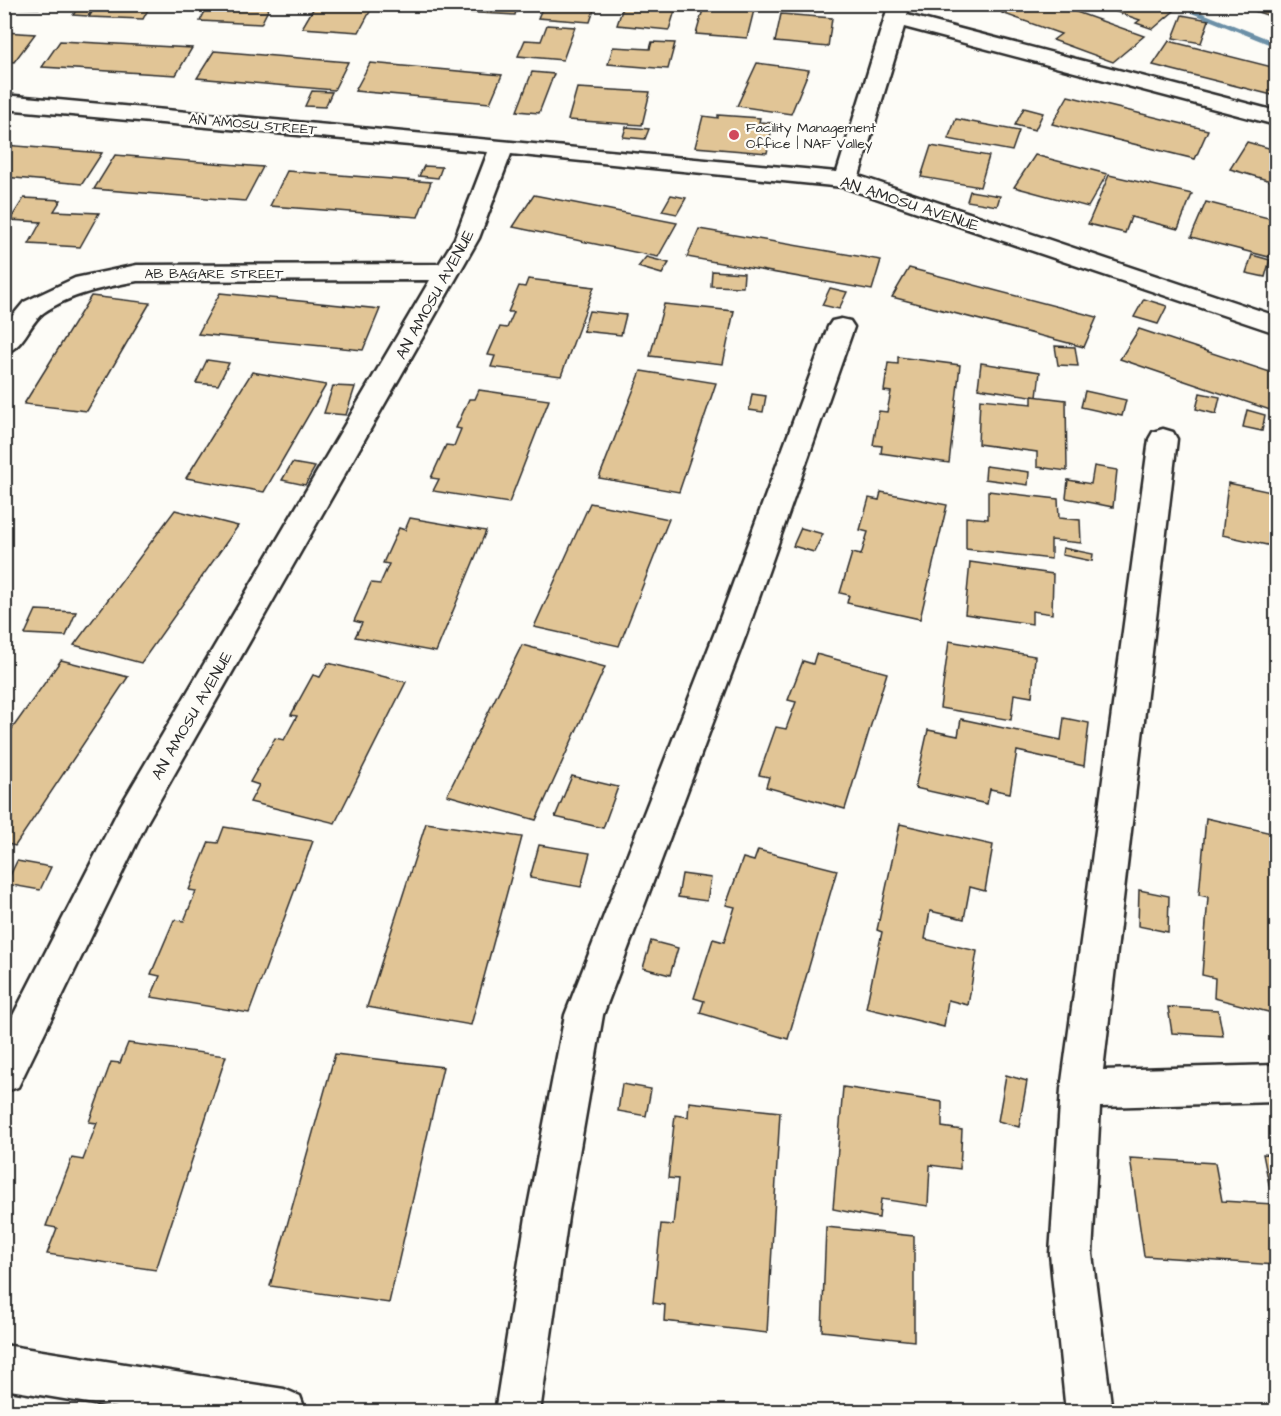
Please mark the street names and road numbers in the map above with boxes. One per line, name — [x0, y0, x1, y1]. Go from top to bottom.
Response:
street label: AN AMOSU STREET — [188, 109, 318, 141]
street label: AN AMOSU AVENUE — [837, 171, 982, 237]
street label: AN AMOSU AVENUE — [390, 225, 480, 363]
street label: AB BAGARE STREET — [145, 264, 284, 284]
street label: AN AMOSU AVENUE — [146, 647, 238, 784]

